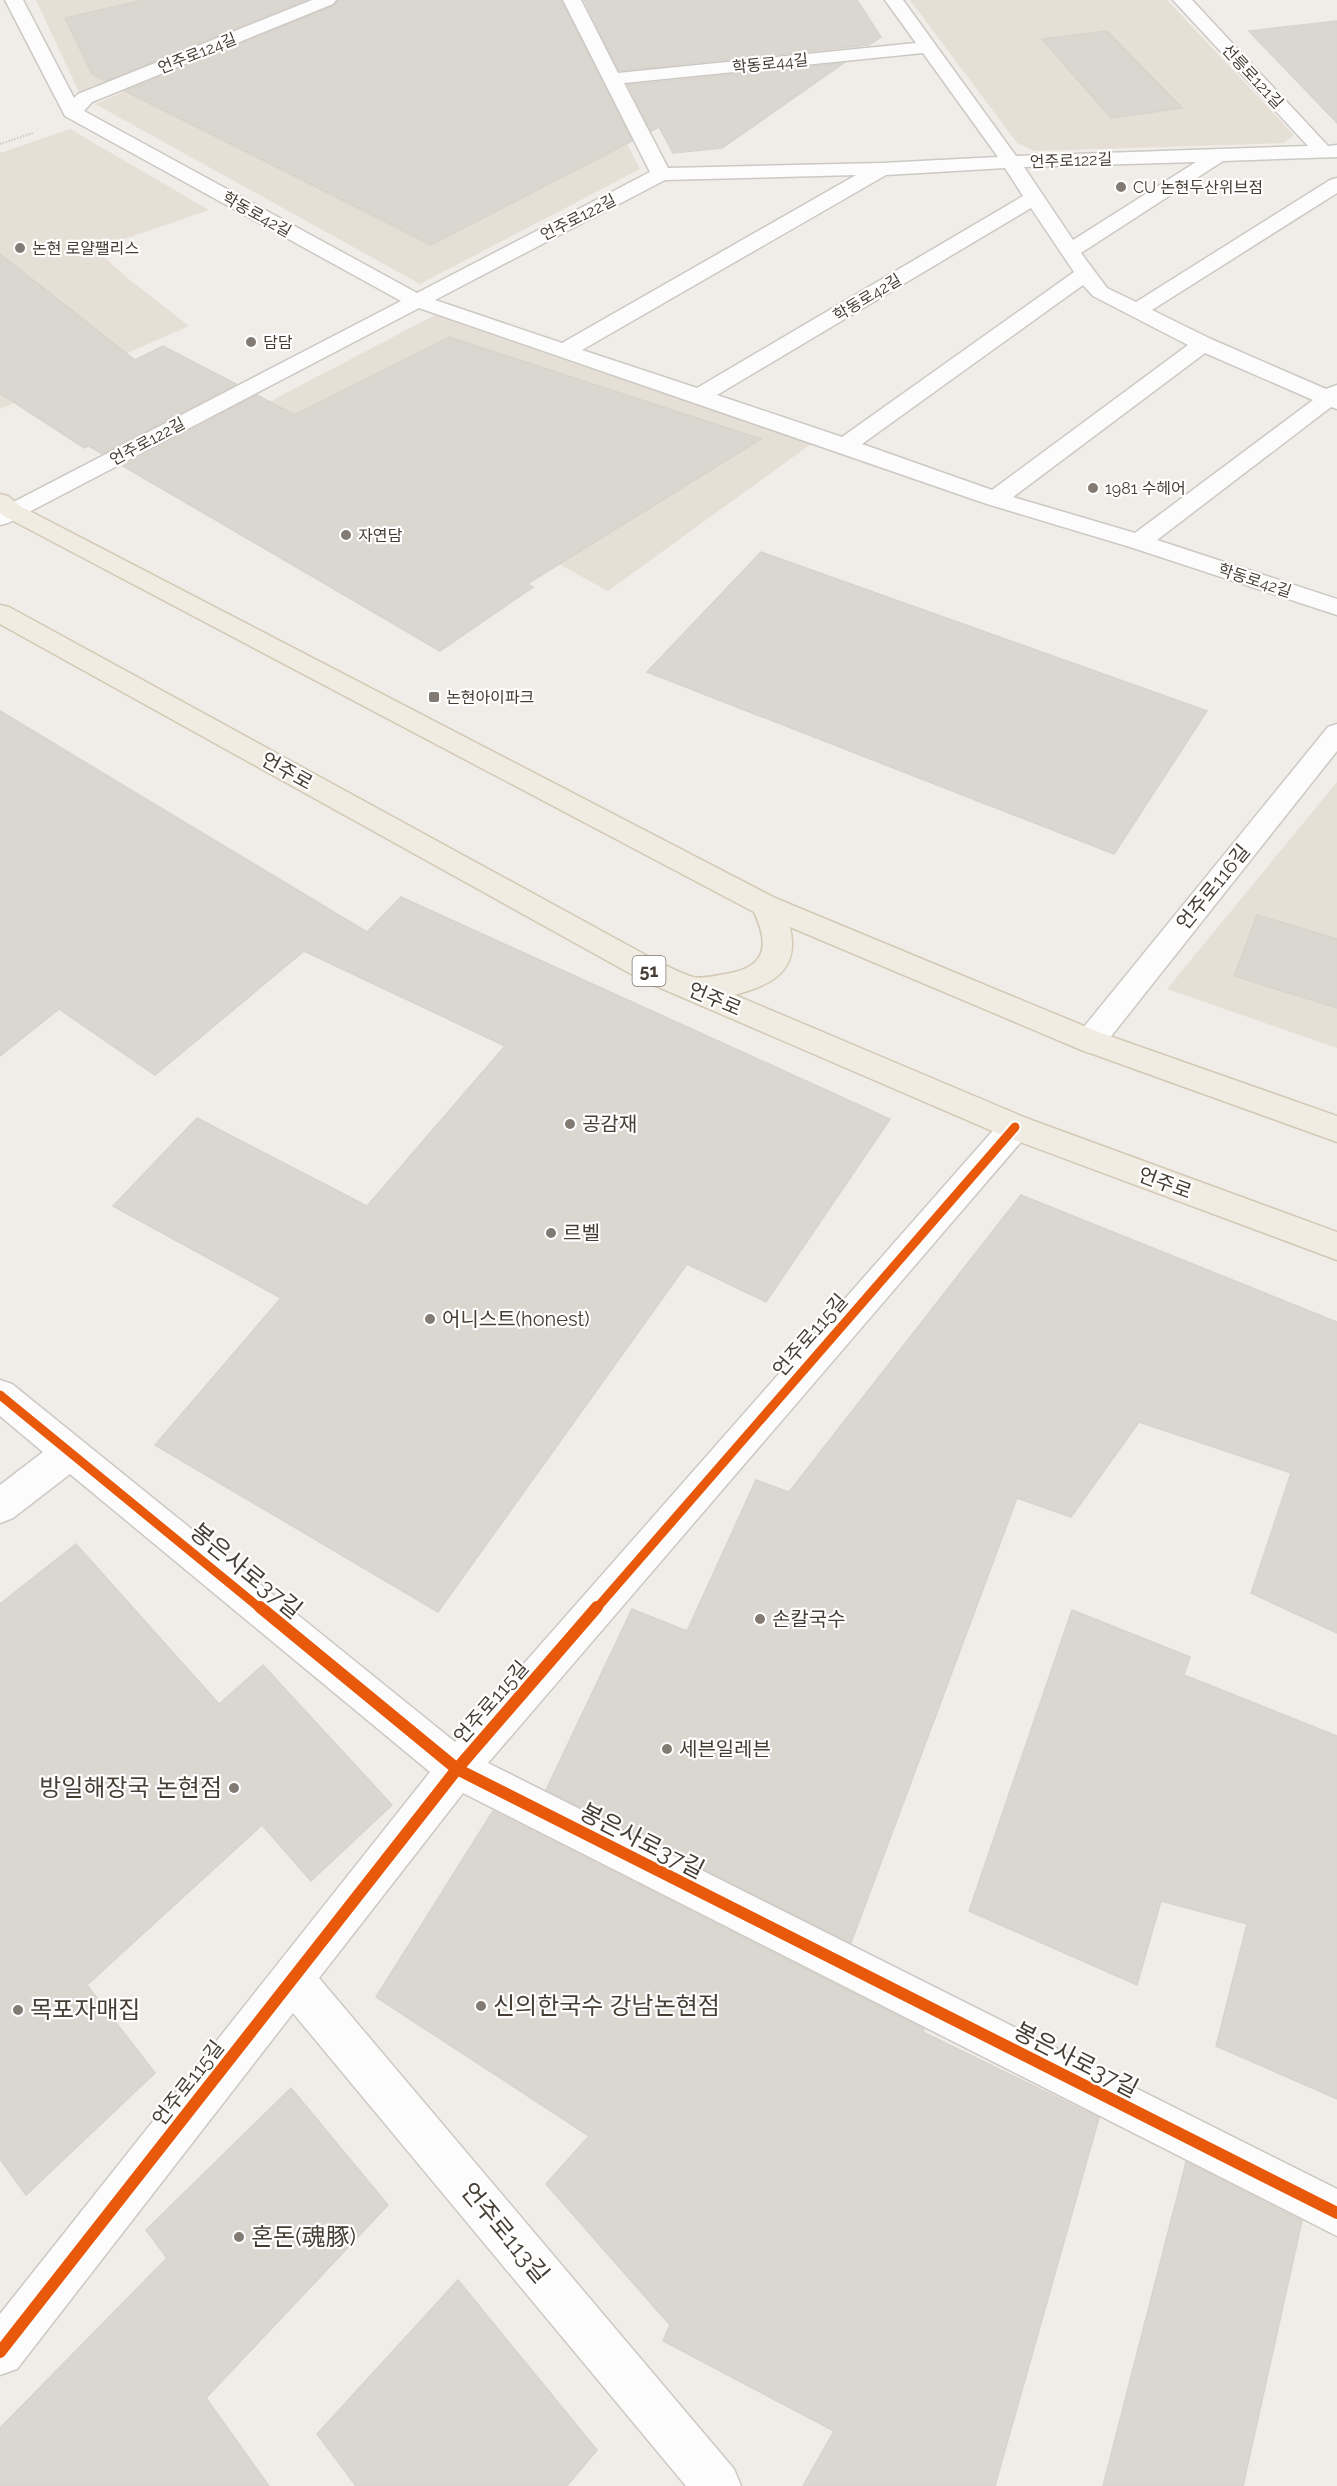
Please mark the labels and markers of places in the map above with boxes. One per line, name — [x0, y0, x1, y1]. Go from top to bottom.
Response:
place label: CU 논현두산위브점 — [1133, 178, 1263, 197]
marker: CU 논현두산위브점 — [1114, 180, 1128, 194]
place label: 논현 로얄팰리스 — [32, 239, 139, 258]
marker: 논현 로얄팰리스 — [13, 241, 27, 255]
place label: 담담 — [263, 333, 293, 352]
marker: 담담 — [244, 335, 258, 349]
place label: 1981 수헤어 — [1105, 479, 1186, 498]
marker: 1981 수헤어 — [1086, 481, 1100, 495]
place label: 자연담 — [358, 526, 402, 545]
marker: 자연담 — [339, 528, 353, 542]
place label: 논현아이파크 — [446, 688, 534, 707]
marker: 논현아이파크 — [427, 690, 441, 704]
place label: 공감재 — [582, 1112, 637, 1136]
marker: 공감재 — [563, 1117, 577, 1131]
place label: 르벨 — [563, 1221, 600, 1245]
marker: 르벨 — [544, 1226, 558, 1240]
place label: 어니스트(honest) — [442, 1307, 590, 1331]
marker: 어니스트(honest) — [423, 1312, 437, 1326]
place label: 손칼국수 — [772, 1607, 846, 1631]
marker: 손칼국수 — [753, 1612, 767, 1626]
place label: 세븐일레븐 — [679, 1737, 771, 1761]
marker: 세븐일레븐 — [660, 1742, 674, 1756]
place label: 방일해장국 논현점 — [39, 1773, 222, 1802]
marker: 방일해장국 논현점 — [227, 1781, 241, 1795]
place label: 신의한국수 강남논현점 — [493, 1991, 720, 2020]
place label: 목포자매집 — [30, 1995, 140, 2024]
marker: 신의한국수 강남논현점 — [474, 1999, 488, 2013]
marker: 목포자매집 — [11, 2003, 25, 2017]
place label: 혼돈(魂豚) — [251, 2222, 356, 2251]
marker: 혼돈(魂豚) — [232, 2230, 246, 2244]

